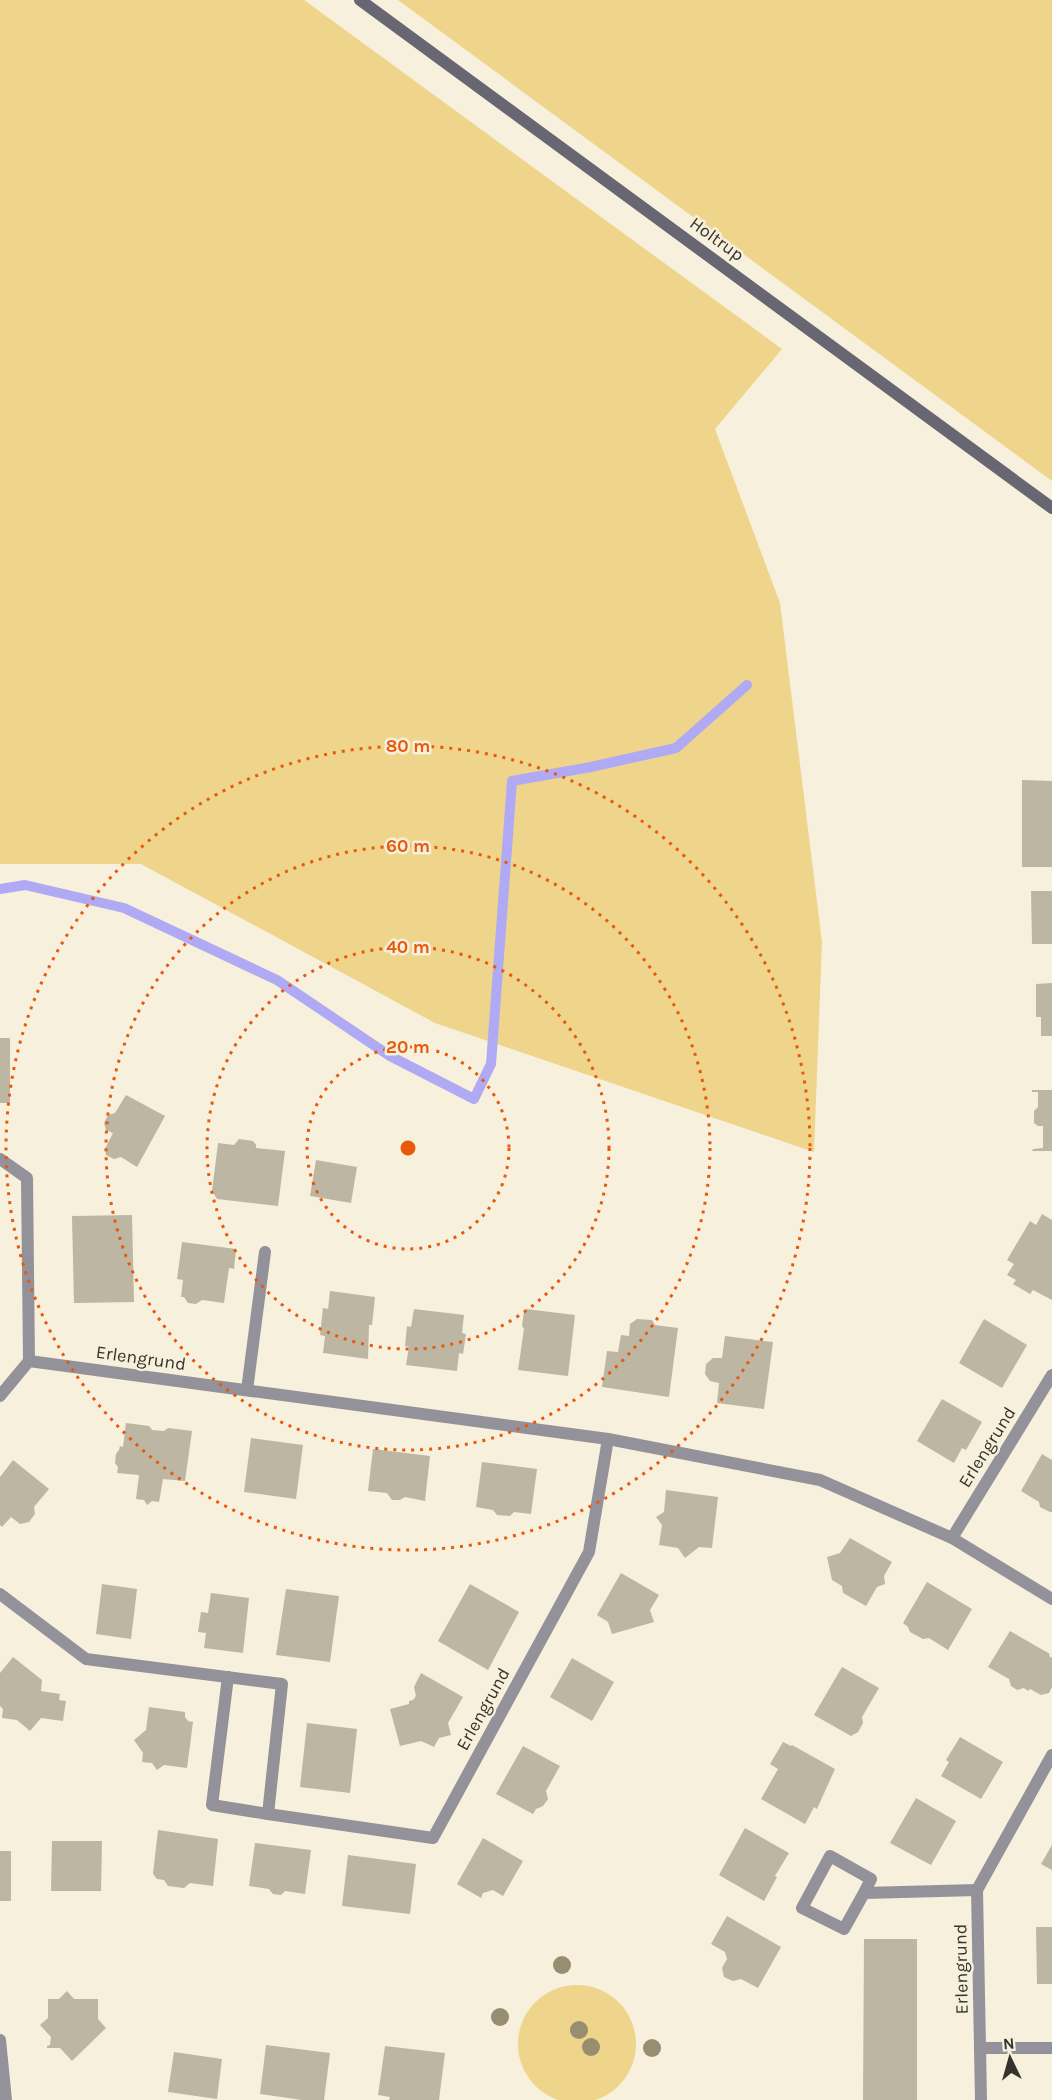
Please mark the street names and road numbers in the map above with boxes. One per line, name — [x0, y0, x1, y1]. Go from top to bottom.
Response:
street label: Holtrup — [686, 212, 748, 266]
street label: Erlengrund — [94, 1341, 188, 1375]
street label: Erlengrund — [954, 1403, 1020, 1491]
street label: Erlengrund — [451, 1664, 515, 1754]
street label: Erlengrund — [949, 1923, 973, 2015]

